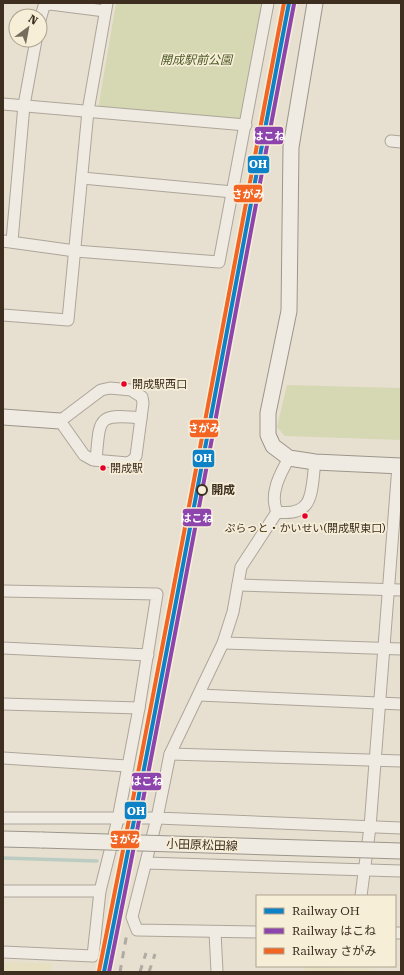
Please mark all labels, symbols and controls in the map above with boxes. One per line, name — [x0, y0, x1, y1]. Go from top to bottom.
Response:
north arrow — [8, 8, 48, 48]
text: N — [26, 12, 41, 28]
park label: 開成駅前公園 — [160, 53, 234, 67]
line badge: はこね — [254, 126, 284, 145]
text: はこね — [253, 130, 286, 143]
line badge: OH — [247, 155, 270, 174]
text: OH — [249, 158, 267, 171]
line badge: さがみ — [233, 184, 263, 203]
text: さがみ — [232, 188, 265, 201]
place label: 開成駅西口 — [132, 378, 187, 391]
marker: 開成駅西口 — [119, 379, 129, 389]
line badge: さがみ — [189, 419, 219, 438]
text: さがみ — [188, 422, 221, 435]
line badge: OH — [192, 449, 215, 468]
text: OH — [194, 452, 212, 465]
place label: 開成駅 — [110, 462, 143, 475]
marker: 開成駅 — [98, 463, 108, 473]
place label: 開成 — [211, 483, 235, 497]
marker: 開成 — [196, 484, 208, 496]
line badge: はこね — [182, 508, 212, 527]
marker: ぷらっと・かいせい(開成駅東口) — [300, 511, 310, 521]
text: はこね — [181, 512, 214, 525]
place label: ぷらっと・かいせい(開成駅東口) — [224, 522, 386, 535]
line badge: はこね — [131, 772, 162, 791]
text: はこね — [131, 775, 164, 788]
line badge: OH — [124, 801, 147, 820]
text: OH — [127, 805, 145, 818]
line badge: さがみ — [110, 830, 140, 849]
text: さがみ — [109, 833, 142, 846]
street label: 小田原松田線 — [166, 837, 238, 853]
legend — [256, 895, 396, 967]
text: Railway OH — [292, 904, 360, 918]
text: Railway はこね — [292, 924, 376, 938]
text: Railway さがみ — [292, 944, 376, 958]

